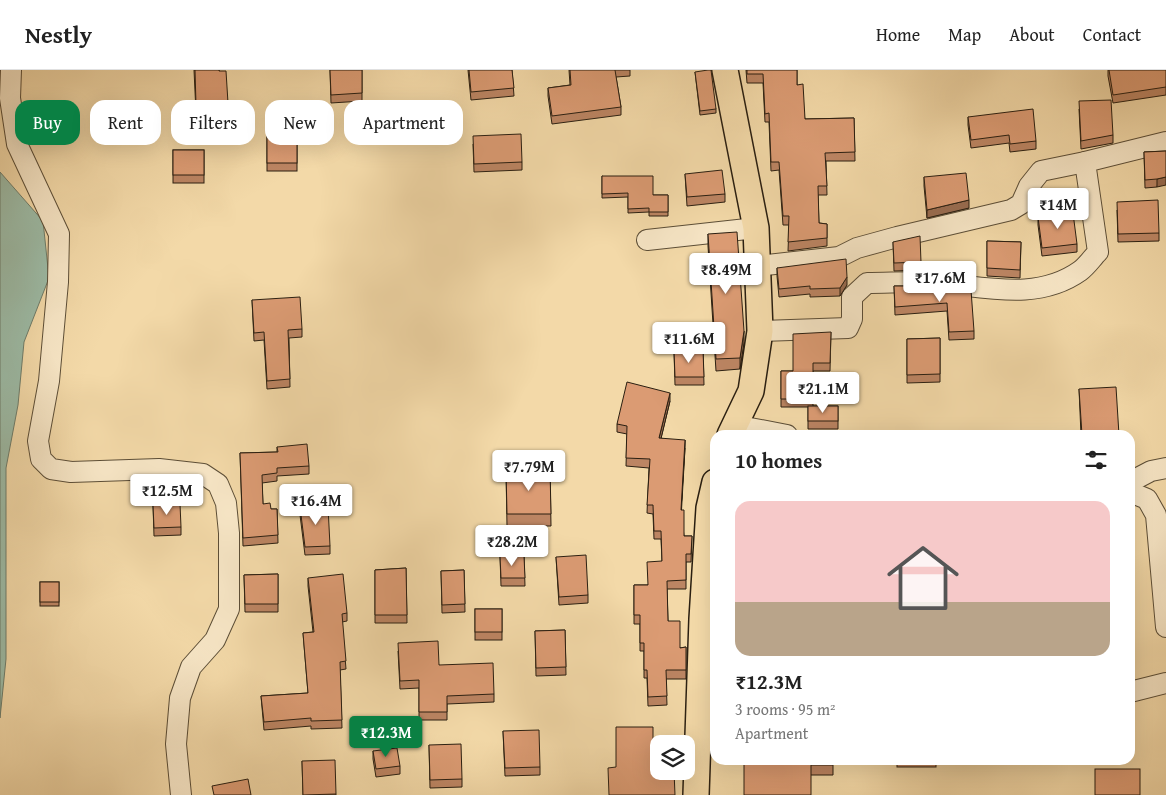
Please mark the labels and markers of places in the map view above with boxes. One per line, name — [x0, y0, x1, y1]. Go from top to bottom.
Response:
pin: ₹14M — [1028, 188, 1088, 230]
pin: ₹8.49M — [685, 252, 767, 295]
pin: ₹17.6M — [899, 260, 981, 303]
pin: ₹11.6M — [648, 322, 730, 364]
pin: ₹21.1M — [782, 372, 864, 414]
pin: ₹7.79M — [488, 450, 570, 492]
pin: ₹12.5M — [126, 474, 208, 516]
pin: ₹16.4M — [275, 484, 357, 526]
pin: ₹28.2M — [471, 524, 553, 567]
pin: ₹12.3M — [345, 716, 427, 758]

